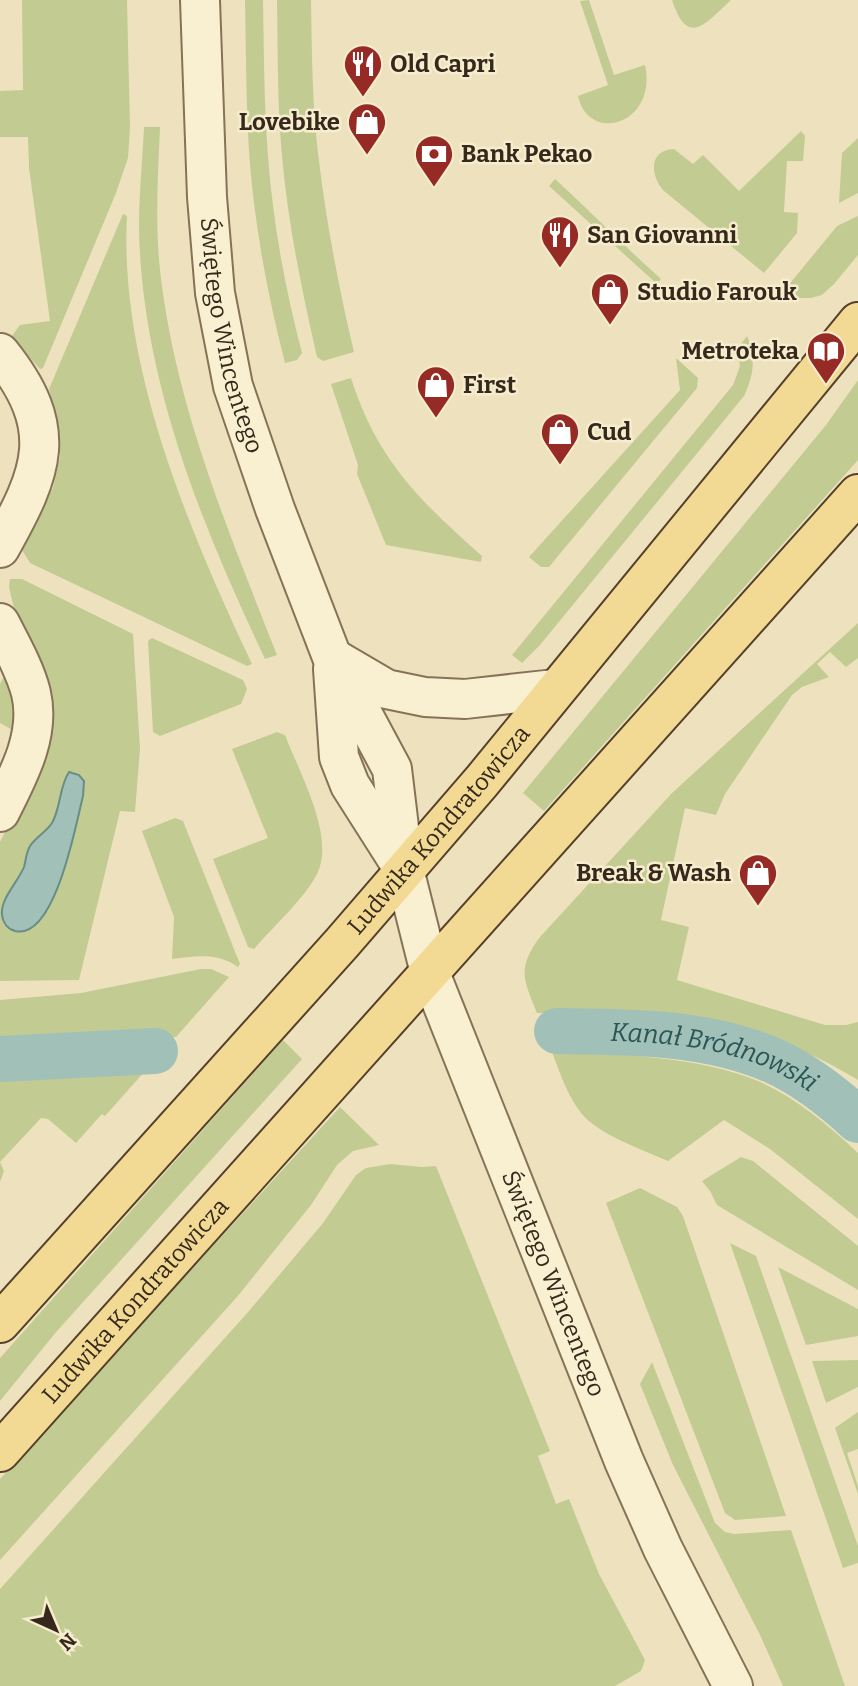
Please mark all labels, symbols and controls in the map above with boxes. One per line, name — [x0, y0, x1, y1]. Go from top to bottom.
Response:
restaurant icon: Old Capri — [342, 43, 384, 98]
place label: Old Capri — [390, 50, 496, 78]
shop icon: Lovebike — [346, 101, 388, 156]
place label: Lovebike — [239, 108, 340, 136]
bank icon: Bank Pekao — [413, 133, 455, 188]
place label: Bank Pekao — [461, 140, 593, 168]
restaurant icon: San Giovanni — [539, 214, 581, 269]
street label: Świętego Wincentego — [195, 216, 269, 457]
place label: San Giovanni — [587, 221, 738, 249]
shop icon: Studio Farouk — [589, 271, 631, 326]
place label: Studio Farouk — [637, 278, 797, 306]
library icon: Metroteka — [805, 330, 847, 385]
place label: Metroteka — [681, 337, 800, 365]
shop icon: First — [415, 364, 457, 419]
place label: First — [463, 371, 517, 399]
shop icon: Cud — [539, 411, 581, 466]
place label: Cud — [587, 418, 632, 446]
street label: Ludwika Kondratowicza — [342, 720, 536, 940]
shop icon: Break & Wash — [737, 852, 779, 907]
place label: Break & Wash — [576, 859, 731, 887]
water label: Kanał Bródnowski — [610, 1017, 824, 1098]
street label: Świętego Wincentego — [496, 1167, 611, 1401]
street label: Ludwika Kondratowicza — [36, 1192, 235, 1409]
north arrow — [21, 1595, 91, 1665]
text: N — [54, 1629, 81, 1655]

